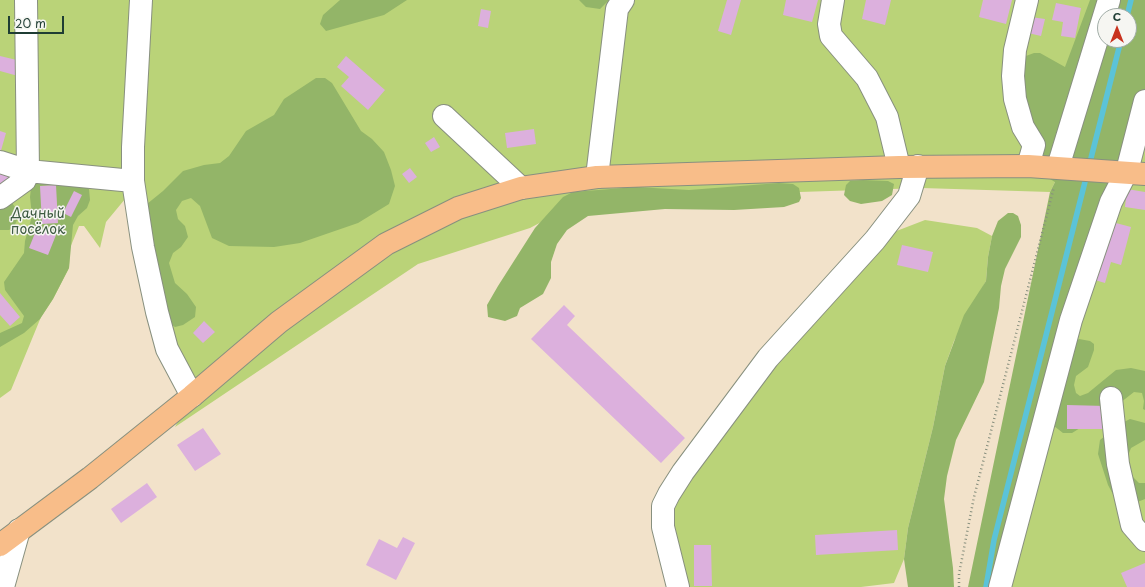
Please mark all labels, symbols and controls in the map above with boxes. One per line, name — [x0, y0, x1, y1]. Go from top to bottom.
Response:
scale bar — [10, 8, 66, 34]
north arrow — [1097, 8, 1137, 48]
text: С — [1113, 8, 1121, 25]
text: 20 m — [15, 14, 46, 32]
park label: Дачный посёлок — [11, 206, 65, 238]

